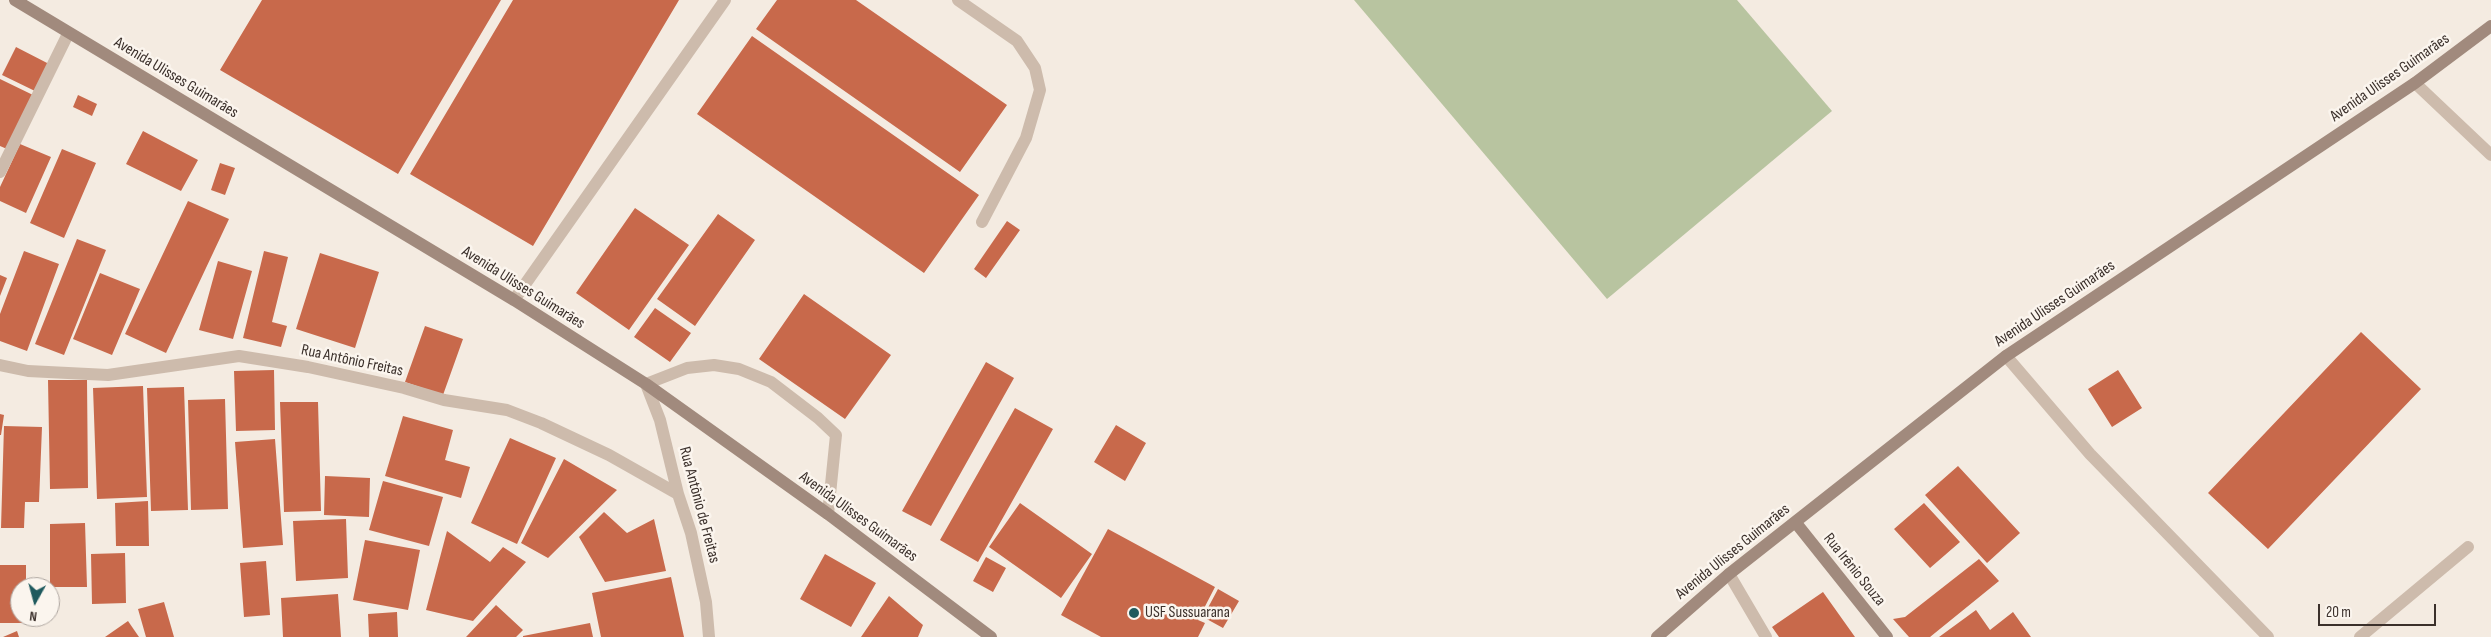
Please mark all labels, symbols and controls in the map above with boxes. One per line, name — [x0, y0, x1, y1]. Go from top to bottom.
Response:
street label: Avenida Ulisses Guimarães — [2327, 30, 2453, 126]
street label: Avenida Ulisses Guimarães — [110, 33, 242, 123]
street label: Avenida Ulisses Guimarães — [458, 242, 588, 334]
street label: Avenida Ulisses Guimarães — [1991, 257, 2119, 351]
street label: Rua Antônio Freitas — [299, 341, 405, 381]
street label: Rua Antônio de Freitas — [674, 445, 724, 565]
street label: Avenida Ulisses Guimarães — [795, 468, 921, 566]
street label: Avenida Ulisses Guimarães — [1672, 500, 1794, 604]
street label: Rua Irênio Souza — [1819, 530, 1889, 610]
north arrow — [10, 577, 60, 627]
scale bar — [2321, 594, 2438, 626]
place label: USF Sussuarana — [1145, 603, 1230, 623]
text: 20 m — [2326, 603, 2351, 622]
marker: USF Sussuarana — [1127, 606, 1141, 620]
text: N — [28, 608, 38, 625]

